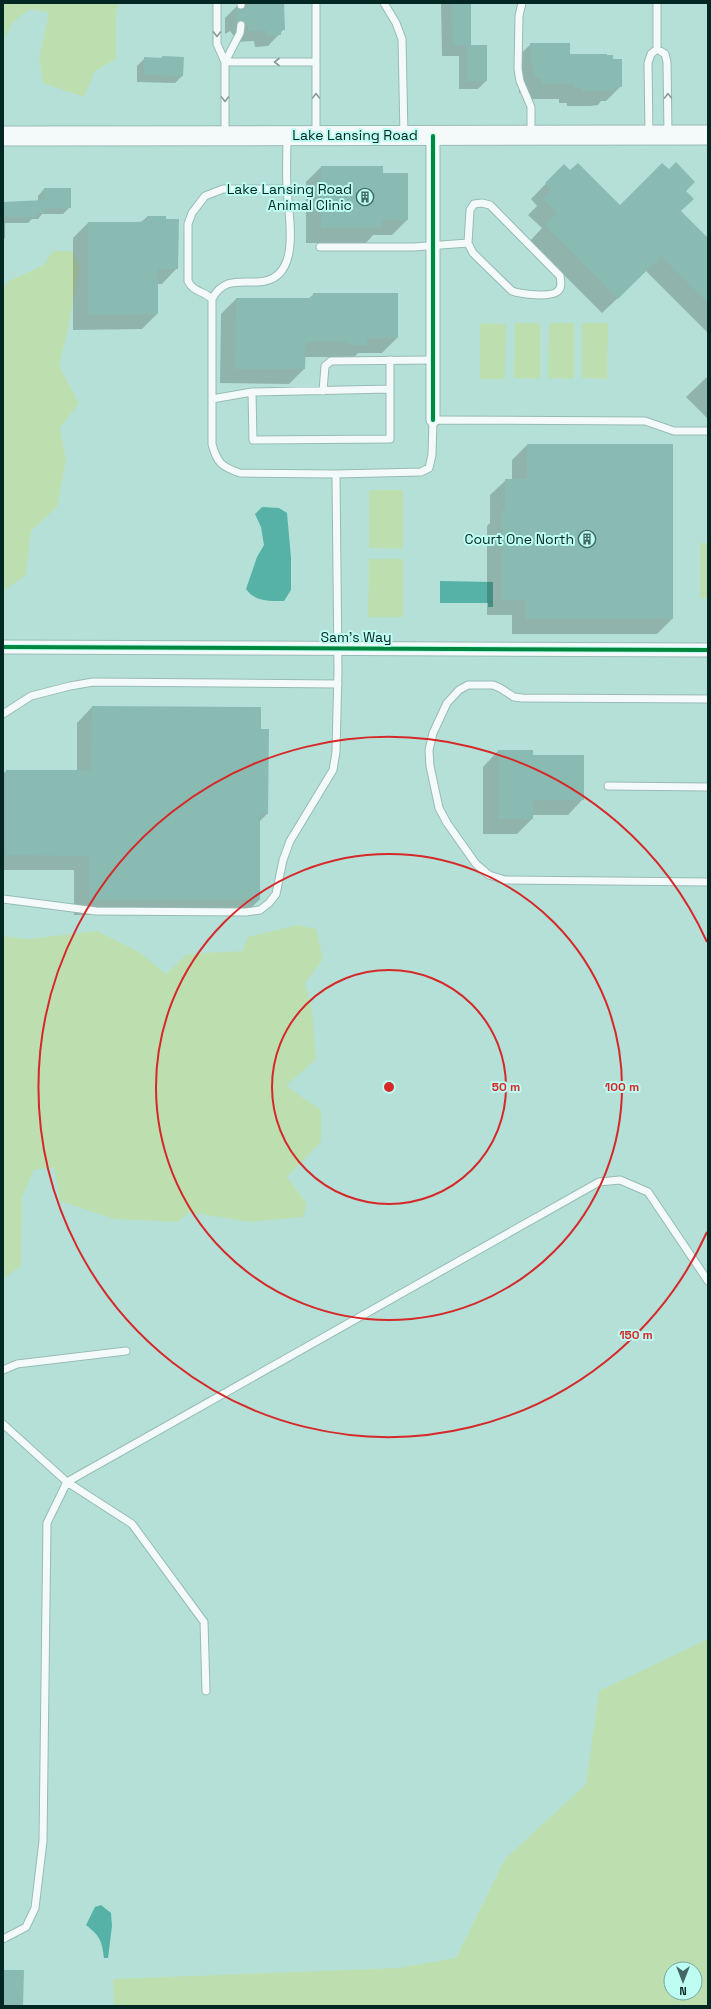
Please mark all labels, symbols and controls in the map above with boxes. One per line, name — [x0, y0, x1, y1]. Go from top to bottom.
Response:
one-way arrow — [213, 31, 221, 37]
one-way arrow — [274, 58, 280, 66]
one-way arrow — [312, 93, 320, 99]
one-way arrow — [664, 93, 672, 99]
one-way arrow — [221, 96, 229, 102]
street label: Lake Lansing Road — [292, 126, 418, 144]
place label: Lake Lansing Road Animal Clinic — [227, 180, 352, 214]
building icon: Lake Lansing Road Animal Clinic — [355, 187, 375, 207]
building icon: Court One North — [577, 529, 597, 549]
place label: Court One North — [464, 530, 574, 548]
street label: Sam's Way — [320, 628, 392, 646]
text: 50 m — [492, 1079, 520, 1095]
text: 100 m — [605, 1079, 639, 1095]
centre of rings — [382, 1080, 396, 1094]
text: 150 m — [619, 1327, 653, 1343]
north arrow — [663, 1961, 703, 2001]
text: N — [679, 1984, 687, 1998]

